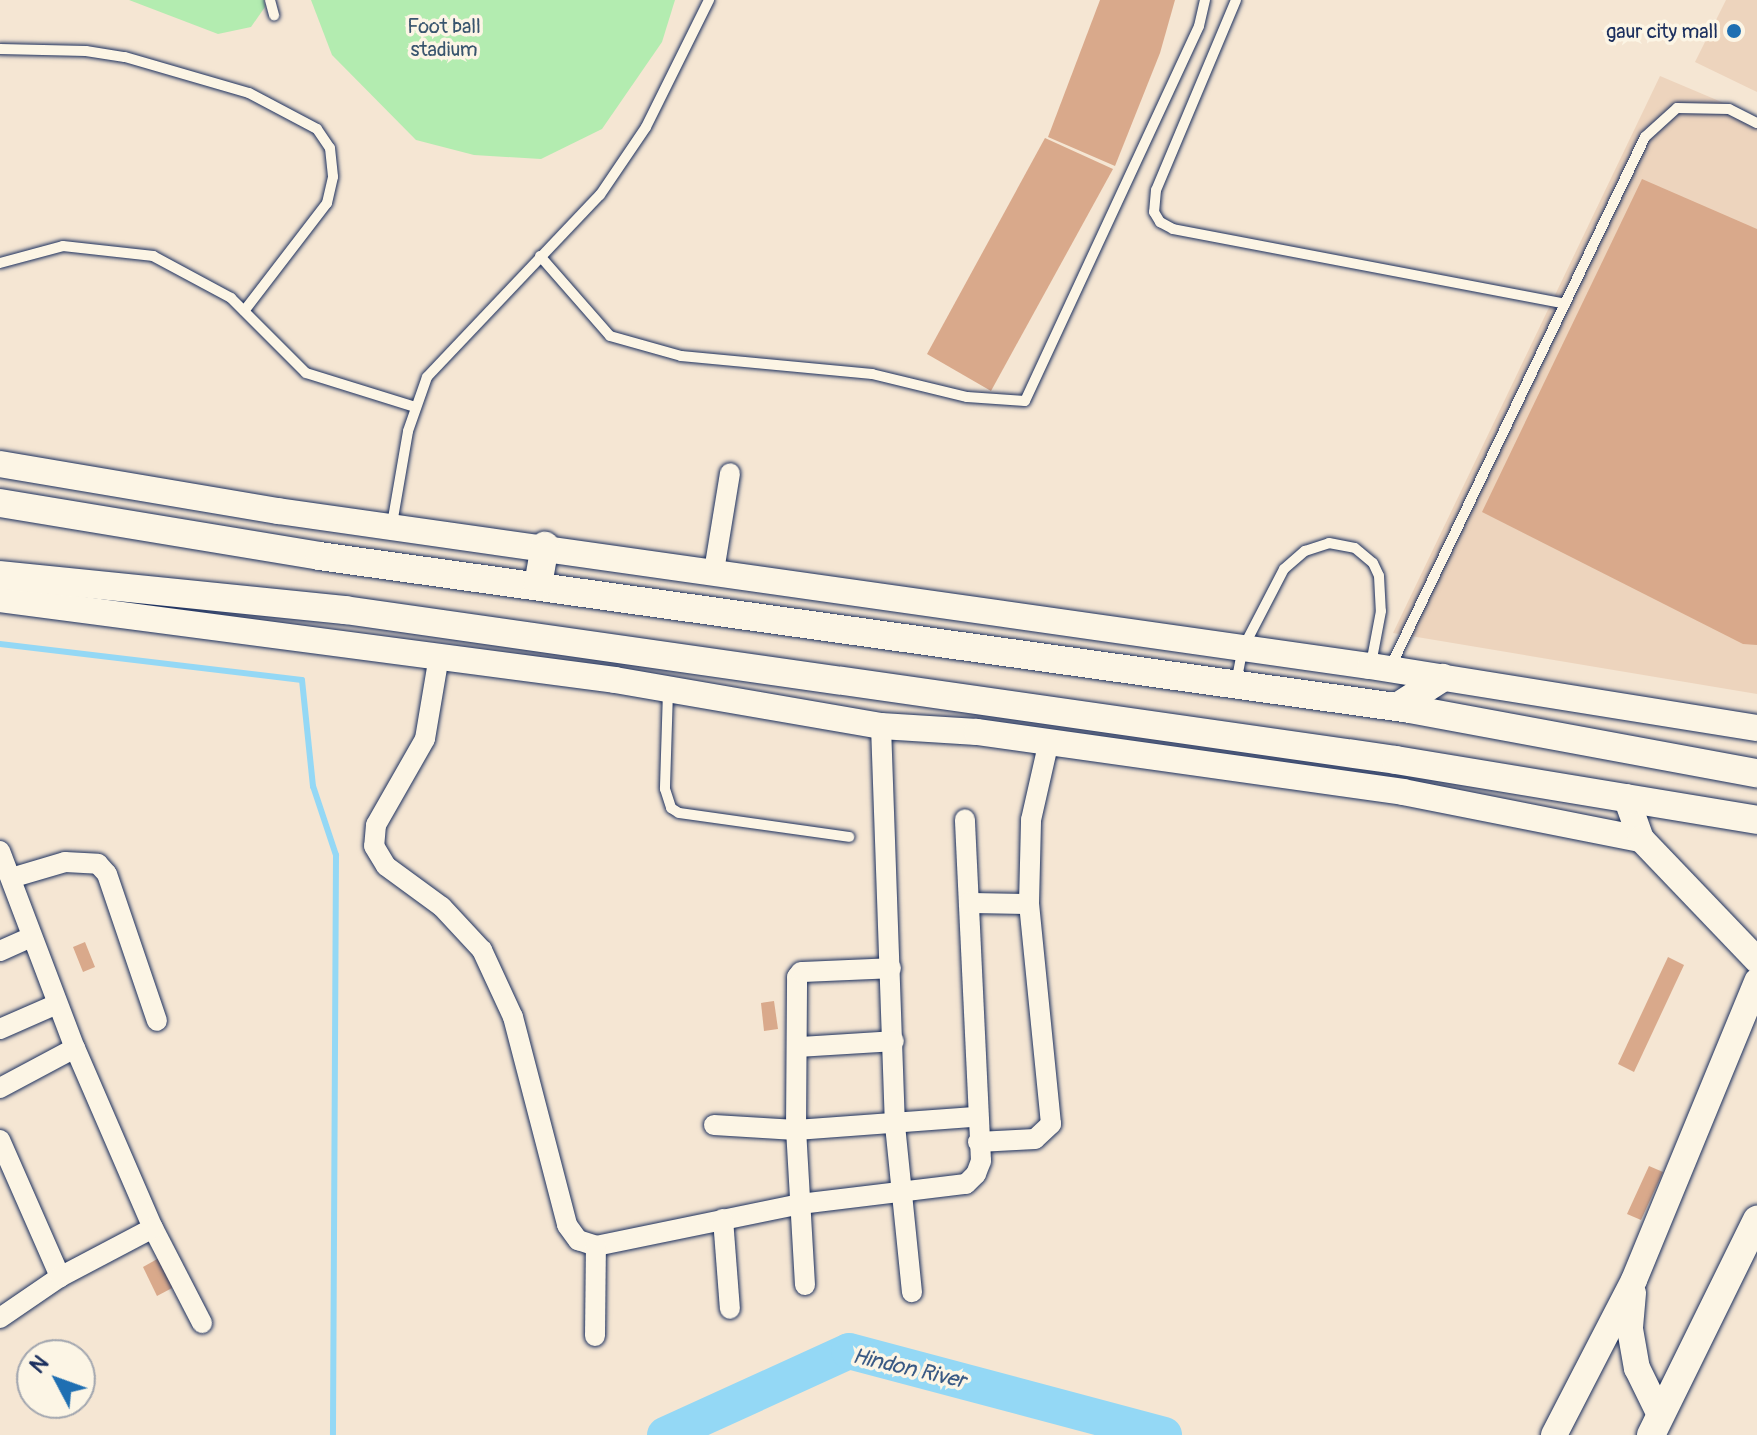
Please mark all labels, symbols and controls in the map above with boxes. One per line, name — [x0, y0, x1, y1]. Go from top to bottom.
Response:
park label: Foot ball stadium — [407, 14, 481, 61]
place label: gaur city mall — [1606, 19, 1718, 43]
marker: gaur city mall — [1725, 22, 1743, 40]
north arrow — [16, 1339, 96, 1419]
water label: Hindon River — [850, 1343, 968, 1395]
text: N — [24, 1350, 55, 1379]

